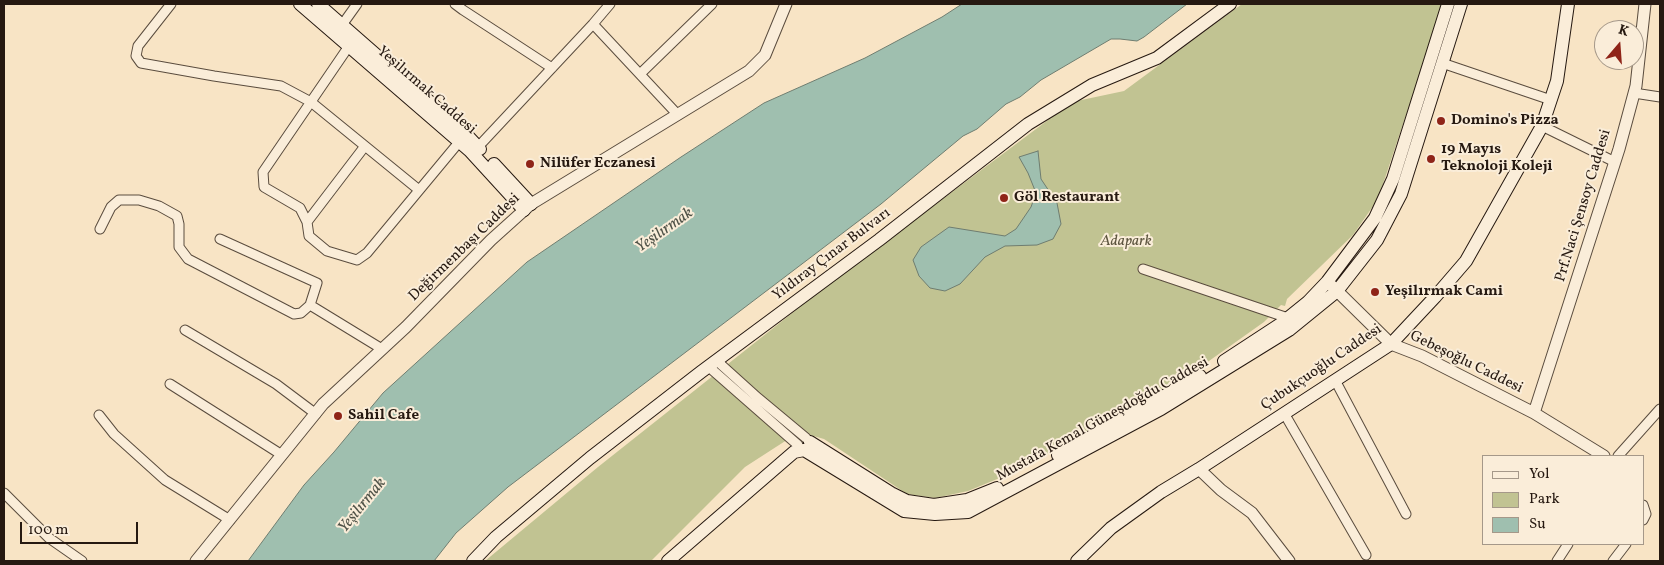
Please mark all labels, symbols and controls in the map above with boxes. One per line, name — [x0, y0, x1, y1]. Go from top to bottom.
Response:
north arrow — [1594, 20, 1644, 70]
text: K — [1616, 21, 1631, 42]
street label: Yeşilırmak Caddesi — [373, 43, 479, 139]
place label: Domino's Pizza — [1451, 112, 1559, 130]
marker: Domino's Pizza — [1435, 115, 1447, 127]
street label: Prf.Naci Şensoy Caddesi — [1552, 128, 1616, 284]
place label: 19 Mayıs Teknoloji Koleji — [1441, 141, 1553, 176]
marker: 19 Mayıs Teknoloji Koleji — [1425, 153, 1437, 165]
place label: Nilüfer Eczanesi — [540, 155, 656, 173]
marker: Nilüfer Eczanesi — [524, 158, 536, 170]
place label: Göl Restaurant — [1014, 189, 1120, 207]
street label: Değirmenbaşı Caddesi — [406, 190, 524, 306]
marker: Göl Restaurant — [998, 192, 1010, 204]
water label: Yeşilırmak — [633, 204, 697, 258]
street label: Yıldıray Çınar Bulvarı — [769, 205, 895, 305]
park label: Adapark — [1100, 233, 1152, 251]
place label: Yeşilırmak Cami — [1385, 283, 1503, 301]
marker: Yeşilırmak Cami — [1369, 286, 1381, 298]
street label: Çubukçuoğlu Caddesi — [1258, 321, 1386, 415]
street label: Gebeşoğlu Caddesi — [1406, 328, 1526, 398]
street label: Mustafa Kemal Güneşdoğdu Caddesi — [994, 354, 1212, 486]
place label: Sahil Cafe — [348, 407, 419, 425]
marker: Sahil Cafe — [332, 410, 344, 422]
legend — [1482, 455, 1644, 545]
text: Yol — [1529, 464, 1549, 485]
water label: Yeşilırmak — [335, 474, 391, 538]
text: Park — [1529, 489, 1560, 510]
scale bar — [22, 512, 140, 544]
text: Su — [1529, 514, 1546, 535]
text: 100 m — [28, 520, 68, 541]

